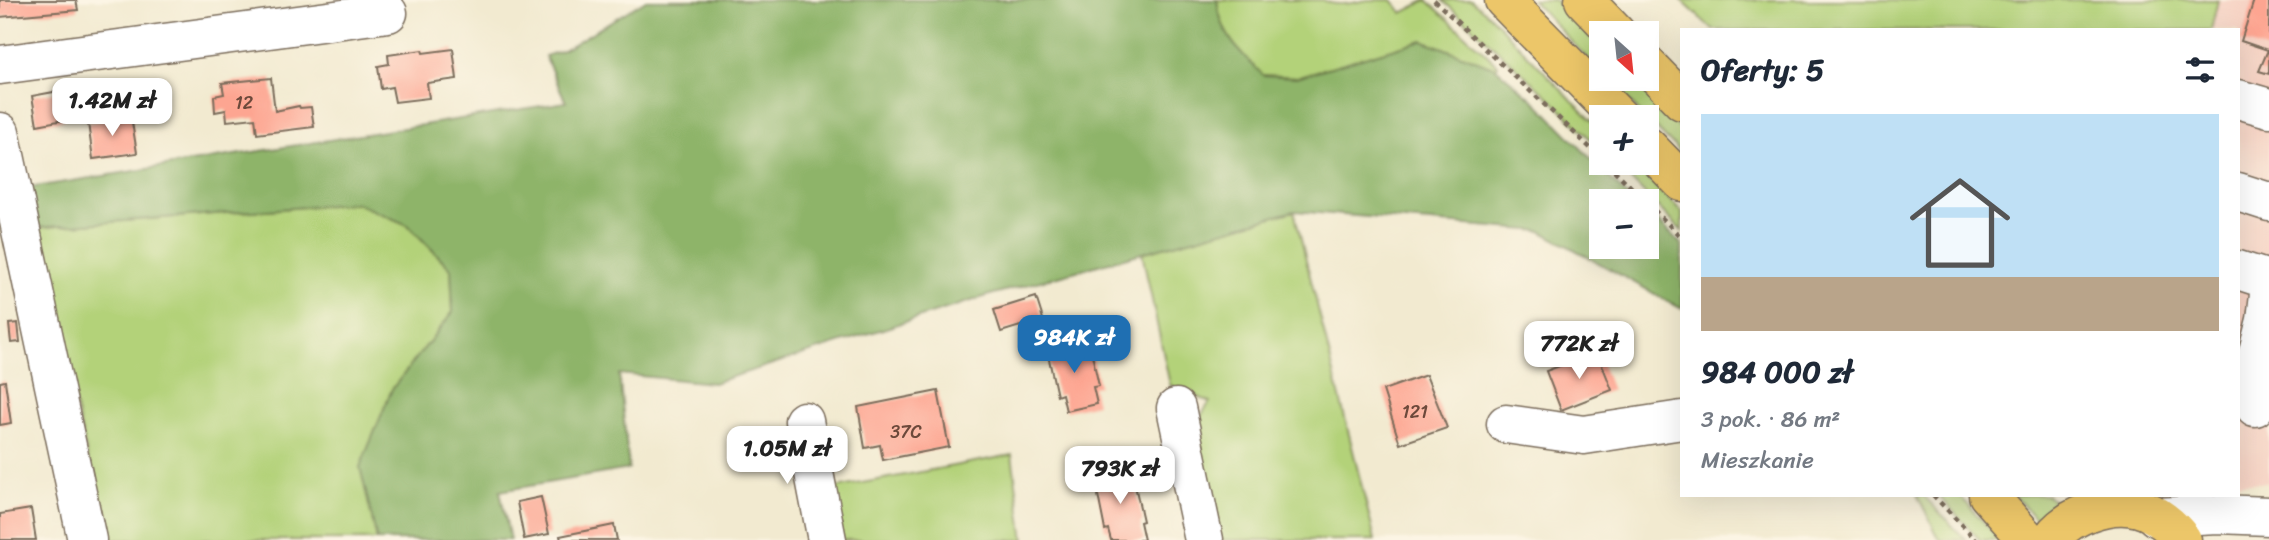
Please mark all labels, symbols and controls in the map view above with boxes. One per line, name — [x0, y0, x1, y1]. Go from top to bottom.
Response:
north arrow — [1589, 21, 1659, 91]
map controls — [1589, 21, 1659, 259]
text: Oferty: 5 — [1701, 43, 1824, 97]
icon: filters — [2181, 51, 2219, 89]
pin: 1.42M zł — [40, 78, 184, 138]
text: 1.42M zł — [68, 80, 156, 121]
house number: 12 — [235, 87, 253, 119]
button: + — [1589, 105, 1659, 175]
icon: home — [1897, 160, 2023, 286]
button: − — [1589, 189, 1659, 259]
pin: 984K zł — [1009, 316, 1139, 375]
text: 984K zł — [1034, 317, 1114, 358]
pin: 772K zł — [1514, 322, 1644, 381]
text: 772K zł — [1540, 323, 1618, 364]
text: 984 000 zł — [1701, 345, 1853, 399]
house number: 121 — [1402, 396, 1428, 428]
text: 3 pok. · 86 m² — [1701, 399, 1840, 440]
house number: 37C — [890, 416, 922, 448]
pin: 1.05M zł — [715, 426, 859, 486]
text: 1.05M zł — [743, 428, 831, 469]
text: Mieszkanie — [1701, 440, 1814, 481]
pin: 793K zł — [1055, 447, 1185, 506]
text: 793K zł — [1081, 448, 1159, 489]

